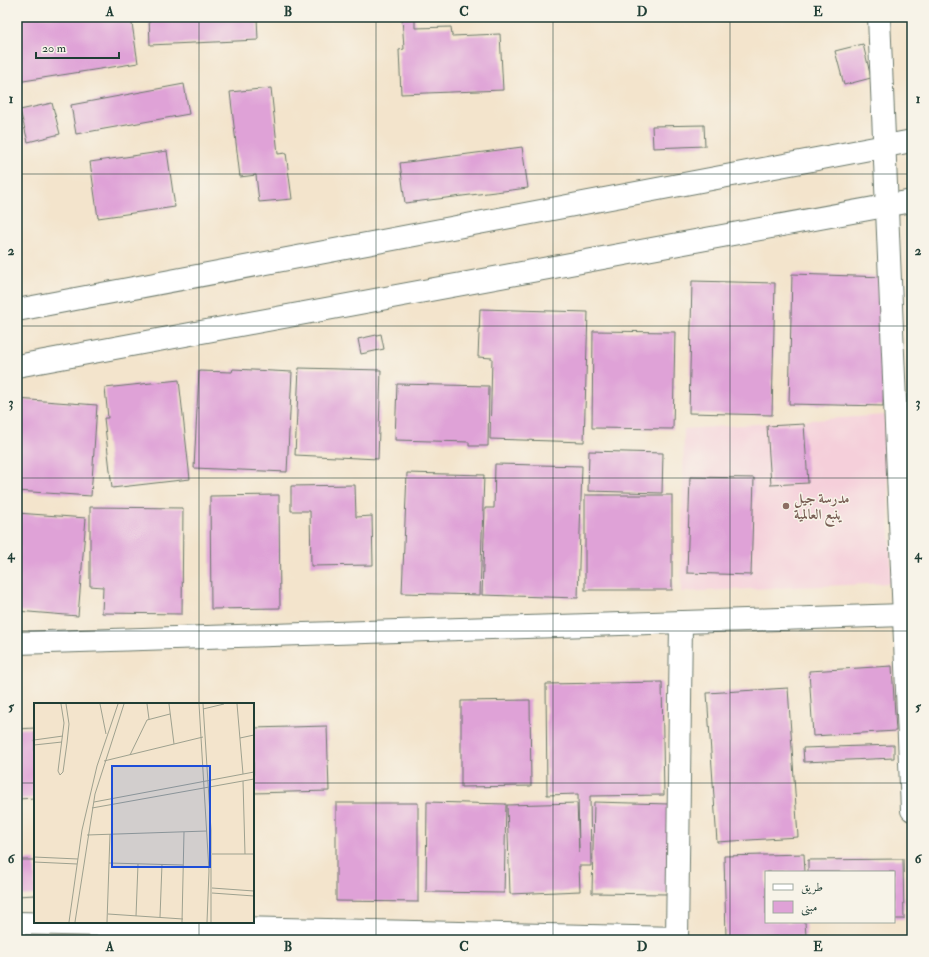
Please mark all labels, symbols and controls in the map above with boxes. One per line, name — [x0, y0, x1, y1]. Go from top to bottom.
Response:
text: A — [105, 4, 115, 20]
text: B — [284, 4, 292, 20]
text: C — [459, 4, 469, 20]
text: D — [637, 4, 648, 20]
text: E — [813, 4, 823, 20]
scale bar — [36, 34, 119, 60]
text: 20 m — [42, 41, 67, 56]
text: 1 — [9, 91, 14, 107]
text: 1 — [916, 91, 921, 107]
text: 2 — [8, 243, 15, 259]
text: 2 — [915, 243, 922, 259]
text: 3 — [9, 395, 14, 411]
text: 3 — [916, 395, 921, 411]
place label: مدرسة جيل ينبع العالمية — [794, 490, 849, 527]
marker: مدرسة جيل ينبع العالمية — [781, 501, 791, 511]
text: 4 — [6, 547, 15, 563]
text: 4 — [913, 547, 922, 563]
text: 5 — [8, 699, 14, 715]
text: 5 — [915, 699, 921, 715]
inset map — [34, 703, 254, 923]
text: 6 — [8, 851, 16, 867]
text: 6 — [915, 851, 923, 867]
legend — [765, 871, 895, 923]
text: طريق — [801, 880, 823, 895]
text: مبنى — [801, 900, 817, 916]
text: A — [105, 939, 115, 955]
text: B — [284, 939, 292, 955]
text: C — [459, 939, 469, 955]
text: D — [637, 939, 648, 955]
text: E — [813, 939, 823, 955]

